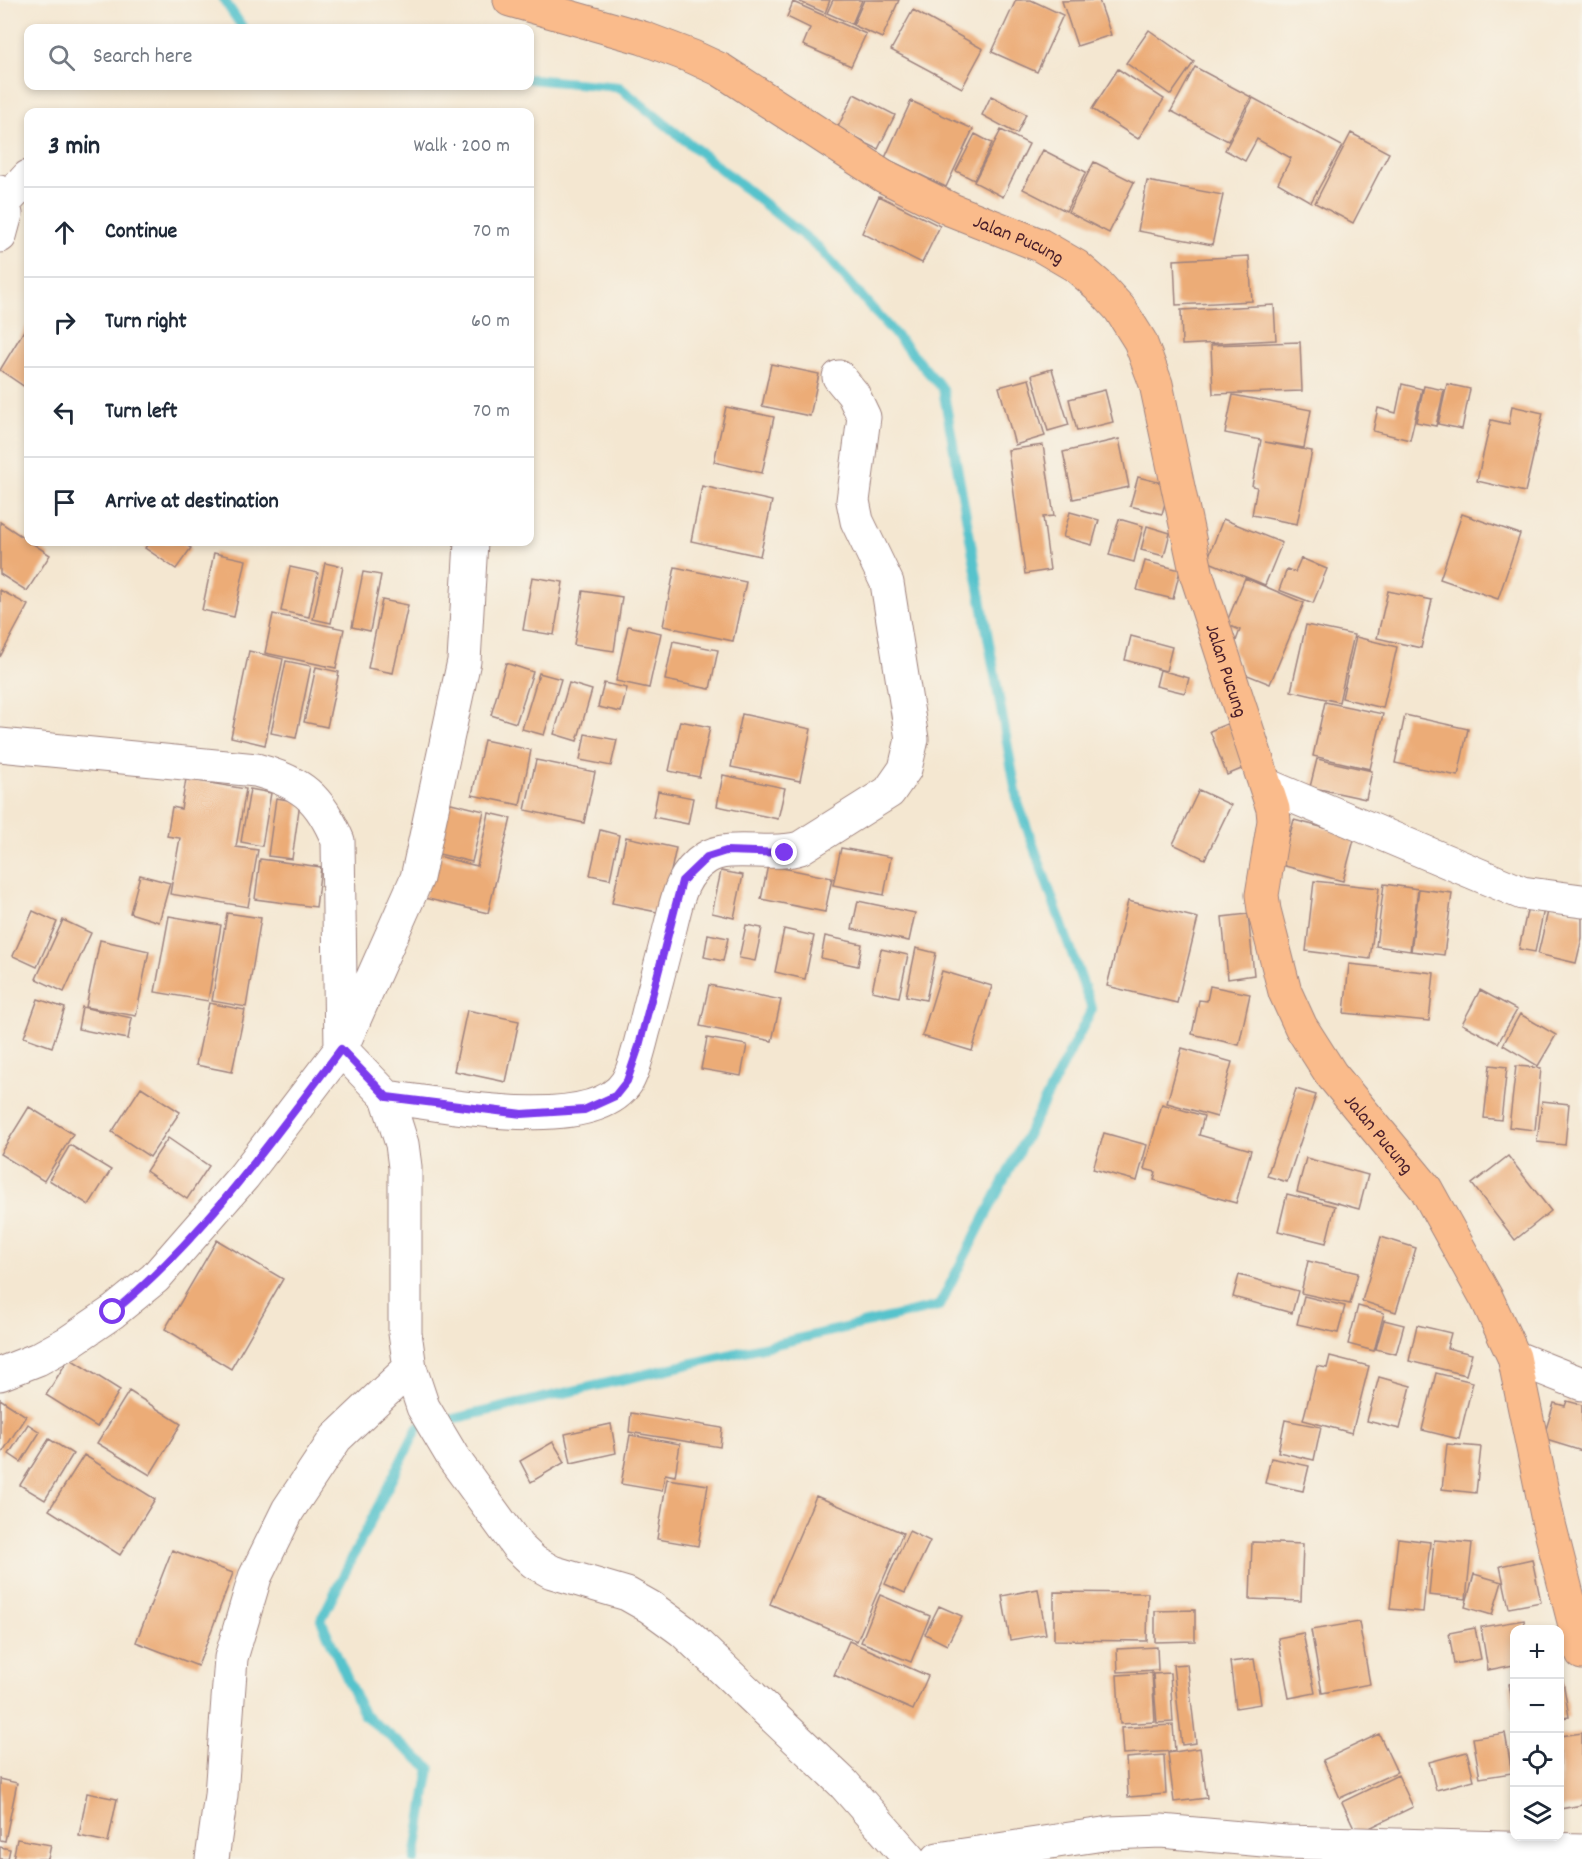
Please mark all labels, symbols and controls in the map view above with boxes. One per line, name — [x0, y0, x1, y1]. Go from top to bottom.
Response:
search box — [24, 24, 534, 90]
icon: search — [45, 41, 78, 74]
text: Search here — [93, 42, 192, 73]
text: 3 min — [48, 129, 100, 166]
text: Walk · 200 m — [414, 133, 510, 161]
street label: Jalan Pucung — [968, 209, 1069, 273]
icon: ahead — [48, 216, 81, 249]
text: Continue — [105, 217, 177, 248]
text: 70 m — [473, 218, 510, 246]
icon: right — [48, 306, 81, 339]
text: Turn right — [105, 307, 187, 338]
text: 60 m — [471, 308, 510, 336]
icon: left — [48, 396, 81, 429]
text: Turn left — [105, 397, 177, 428]
text: 70 m — [473, 398, 510, 426]
icon: arrive — [48, 486, 81, 519]
text: Arrive at destination — [105, 487, 279, 518]
street label: Jalan Pucung — [1196, 620, 1253, 721]
route end — [771, 839, 797, 865]
street label: Jalan Pucung — [1336, 1089, 1419, 1181]
route start — [99, 1298, 125, 1324]
map controls — [1510, 1625, 1564, 1841]
button: + — [1510, 1625, 1564, 1679]
button: − — [1510, 1679, 1564, 1733]
button: locate — [1510, 1733, 1564, 1787]
button: layers — [1510, 1787, 1564, 1841]

